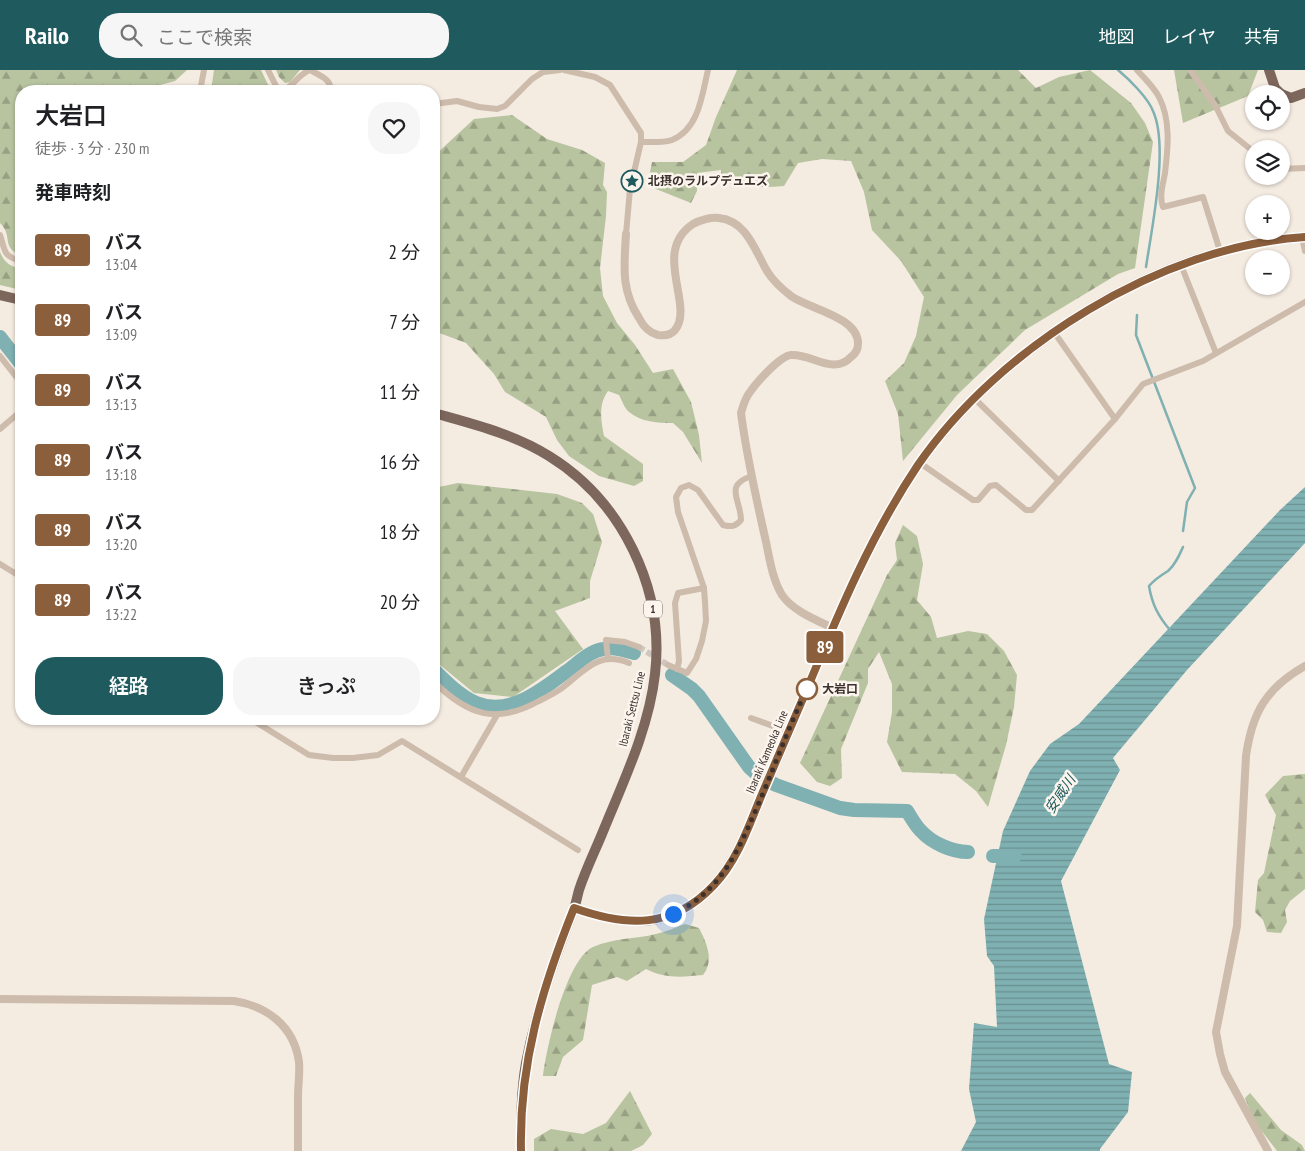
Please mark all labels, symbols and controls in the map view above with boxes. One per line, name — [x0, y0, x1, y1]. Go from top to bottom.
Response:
search box — [99, 13, 449, 58]
text: Railo — [25, 20, 69, 51]
icon: search — [117, 21, 145, 49]
text: ここで検索 — [157, 25, 252, 49]
text: 地図 — [1099, 25, 1135, 48]
text: レイヤ — [1163, 25, 1216, 48]
text: 共有 — [1244, 25, 1280, 48]
map controls — [1245, 85, 1290, 295]
button: locate — [1245, 85, 1290, 130]
text: 大岩口 — [35, 100, 107, 131]
button: heart — [368, 102, 420, 154]
text: 徒歩 · 3 分 · 230 m — [35, 138, 149, 158]
button: layers — [1245, 140, 1290, 185]
place icon: 北摂のラルプデュエズ — [620, 169, 644, 193]
place label: 北摂のラルプデュエズ — [648, 173, 768, 188]
text: 発車時刻 — [35, 180, 111, 204]
button: + — [1245, 195, 1290, 240]
text: バス — [105, 230, 143, 254]
text: 89 — [54, 238, 71, 261]
text: 2 分 — [388, 240, 420, 264]
button: − — [1245, 250, 1290, 295]
text: 13:04 — [105, 254, 137, 274]
text: バス — [105, 300, 143, 324]
text: 89 — [54, 308, 71, 331]
text: 7 分 — [389, 310, 420, 334]
text: 13:09 — [105, 324, 137, 344]
text: バス — [105, 370, 143, 394]
text: 89 — [54, 378, 71, 401]
text: 11 分 — [380, 380, 420, 404]
text: 13:13 — [105, 394, 137, 414]
text: バス — [105, 440, 143, 464]
text: 89 — [54, 448, 71, 471]
text: 16 分 — [380, 450, 420, 474]
text: 13:18 — [105, 464, 137, 484]
text: バス — [105, 510, 143, 534]
text: 89 — [54, 518, 71, 541]
text: 18 分 — [380, 520, 420, 544]
text: 13:20 — [105, 534, 137, 554]
text: バス — [105, 580, 143, 604]
text: 89 — [54, 588, 71, 611]
text: 20 分 — [380, 590, 420, 614]
road number: 1 — [644, 600, 662, 618]
text: 13:22 — [105, 604, 137, 624]
line badge: 89 — [802, 631, 848, 663]
text: 89 — [816, 635, 834, 658]
button: 経路 — [35, 657, 223, 715]
button: きっぷ — [233, 657, 420, 715]
street label: Ibaraki Settsu Line — [615, 670, 648, 748]
marker: 大岩口 — [796, 678, 818, 700]
place label: 大岩口 — [822, 681, 858, 696]
street label: Ibaraki Kameoka Line — [742, 708, 791, 796]
water label: 安威川 — [1041, 770, 1080, 816]
your location — [661, 902, 686, 927]

